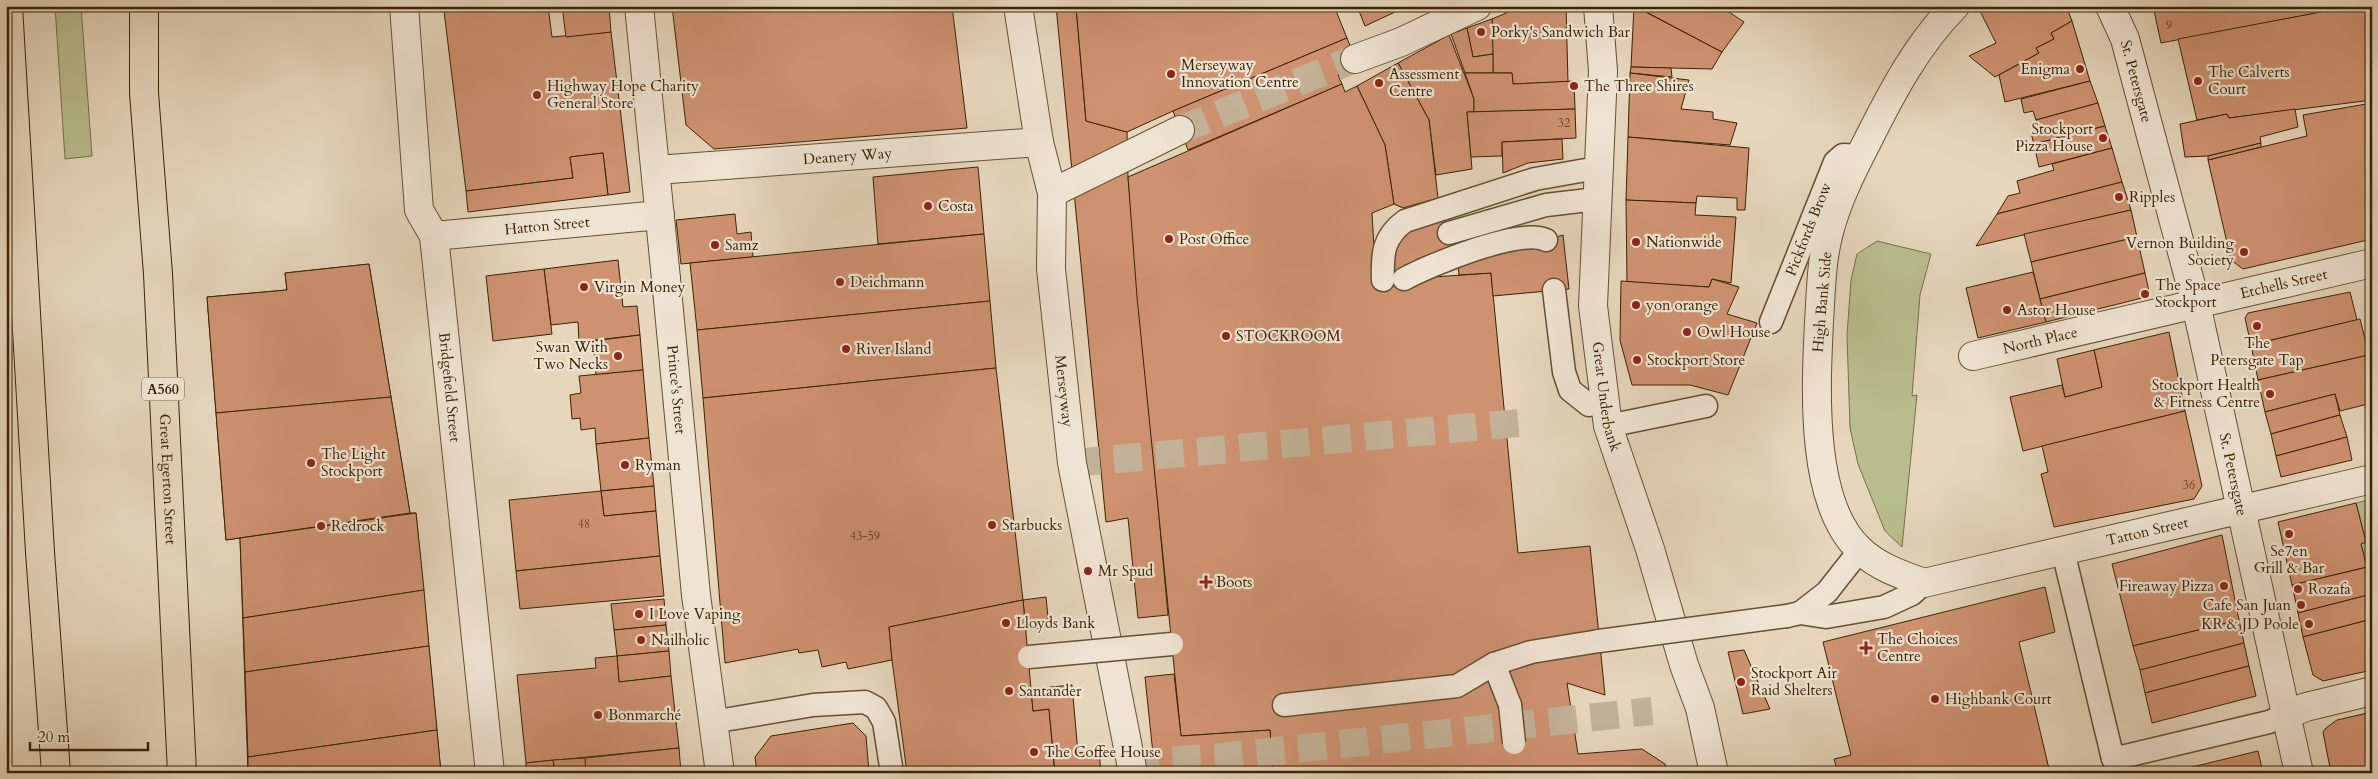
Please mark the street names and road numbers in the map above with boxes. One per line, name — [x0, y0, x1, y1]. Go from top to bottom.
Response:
street label: St. Petersgate — [2116, 38, 2157, 125]
street label: Deanery Way — [802, 143, 893, 169]
street label: Pickfords Brow — [1780, 179, 1836, 279]
street label: Hatton Street — [504, 212, 591, 239]
street label: High Bank Side — [1808, 251, 1836, 353]
street label: Etchells Street — [2238, 264, 2329, 303]
street label: North Place — [2001, 322, 2080, 359]
street label: Bridgefield Street — [434, 331, 465, 443]
street label: Great Underbank — [1588, 340, 1626, 454]
street label: Prince's Street — [662, 344, 691, 435]
street label: Merseyway — [1050, 354, 1078, 428]
road number: A560 — [142, 378, 184, 400]
street label: Great Egerton Street — [155, 413, 181, 545]
street label: St. Petersgate — [2215, 431, 2252, 518]
street label: Tatton Street — [2104, 512, 2191, 550]

